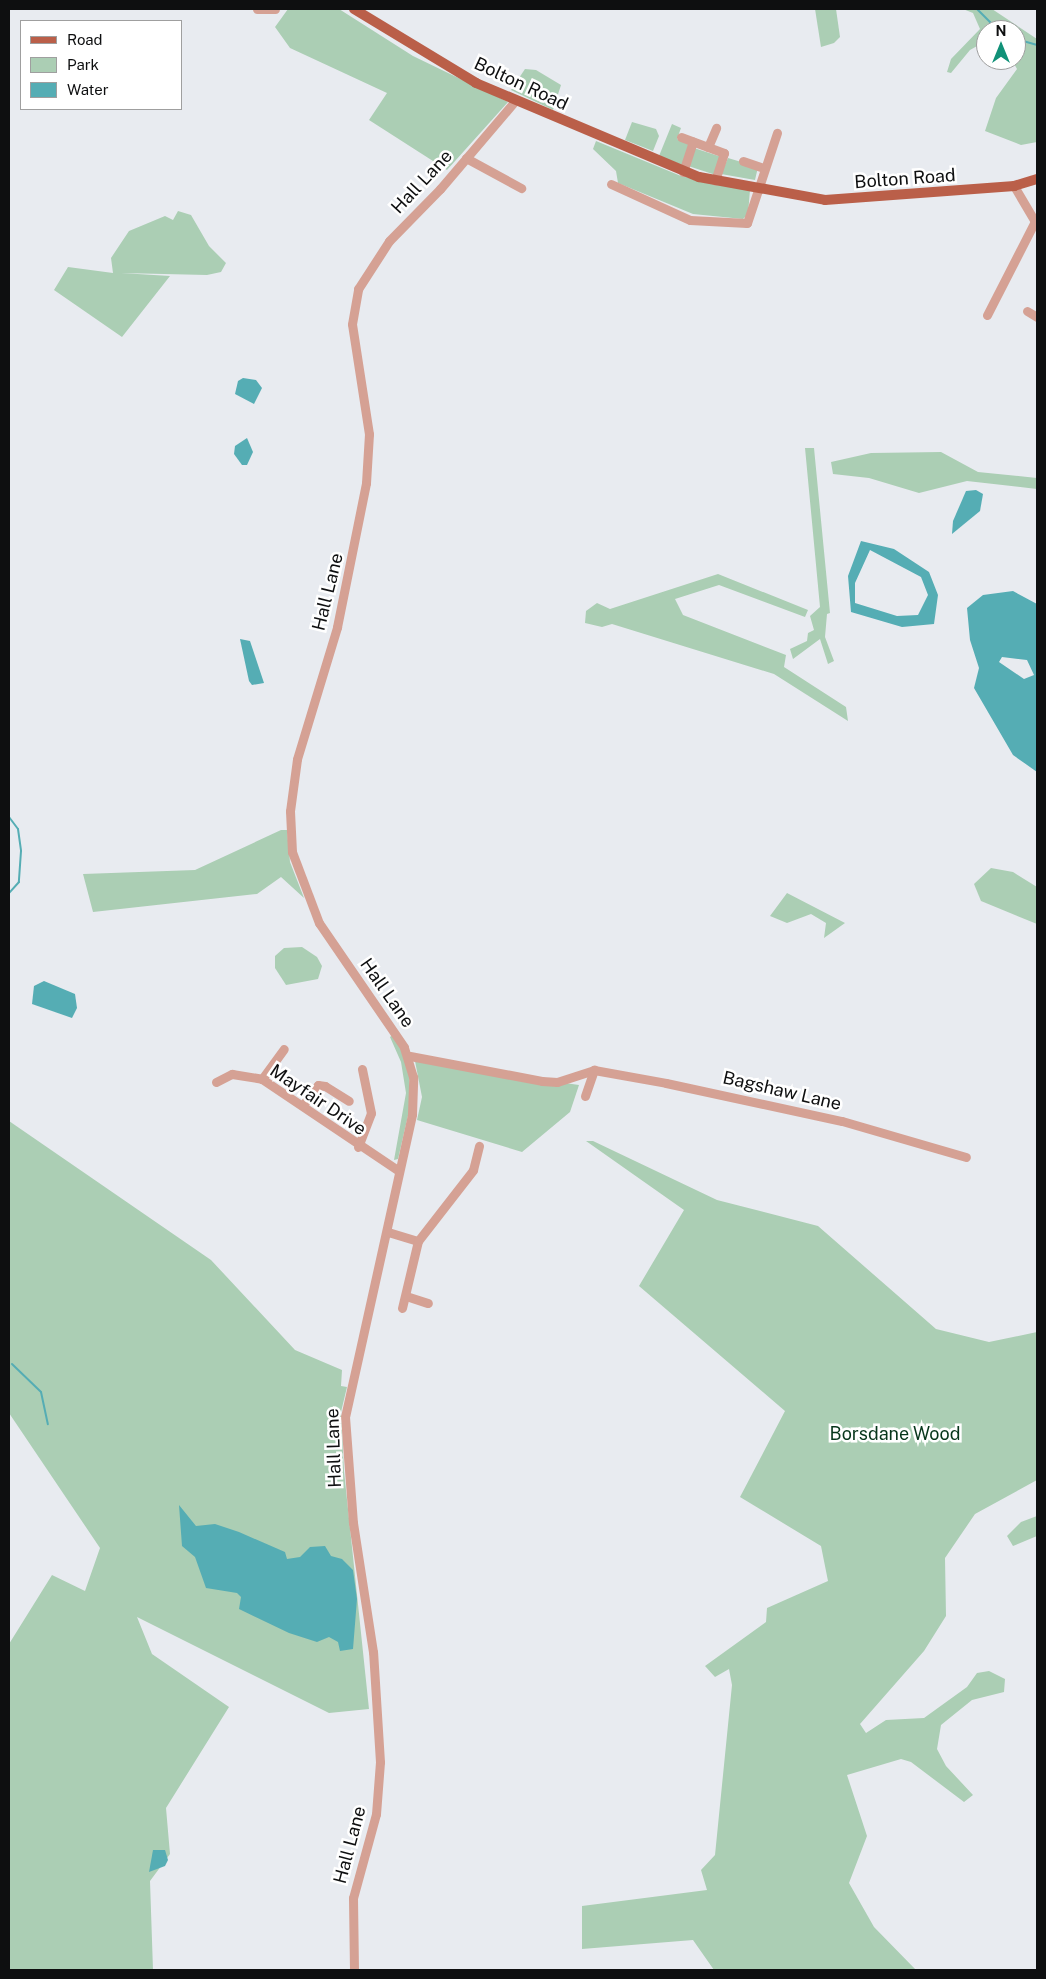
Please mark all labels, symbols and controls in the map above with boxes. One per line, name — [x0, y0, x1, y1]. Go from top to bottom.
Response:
legend — [20, 20, 182, 110]
north arrow — [976, 20, 1026, 70]
text: N — [996, 23, 1006, 39]
text: Road — [67, 31, 103, 48]
street label: Bolton Road — [470, 53, 572, 115]
text: Park — [67, 56, 99, 73]
text: Water — [67, 81, 109, 98]
street label: Hall Lane — [387, 146, 457, 218]
street label: Bolton Road — [854, 165, 956, 193]
street label: Hall Lane — [308, 551, 348, 633]
street label: Hall Lane — [355, 954, 419, 1032]
street label: Mayfair Drive — [266, 1060, 370, 1140]
street label: Bagshaw Lane — [721, 1067, 843, 1115]
street label: Hall Lane — [322, 1408, 346, 1488]
park label: Borsdane Wood — [829, 1423, 961, 1445]
street label: Hall Lane — [329, 1804, 371, 1886]

